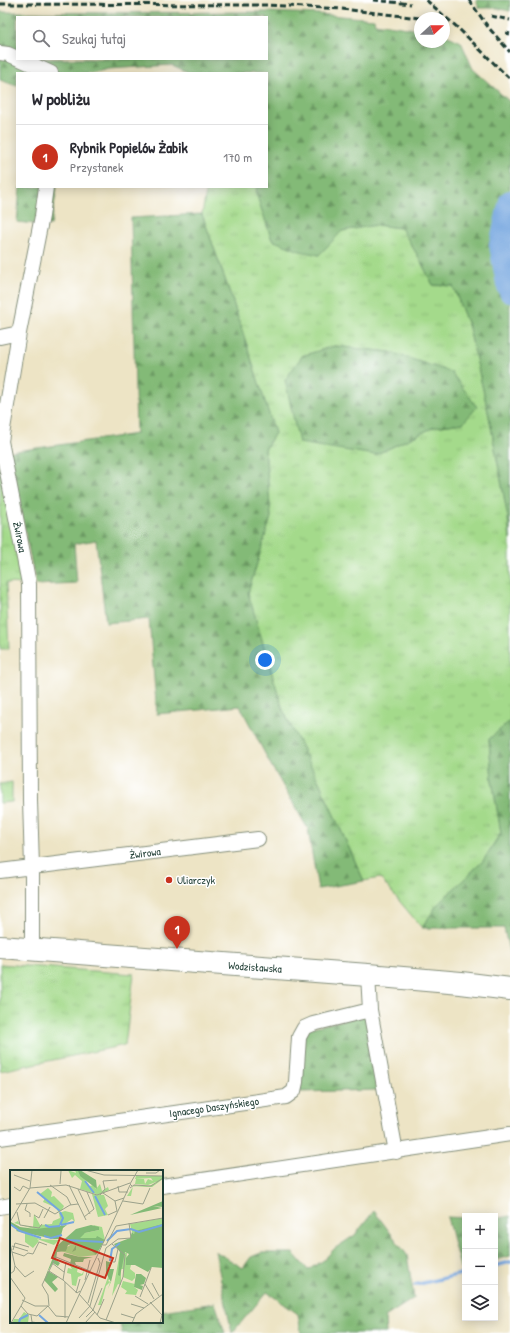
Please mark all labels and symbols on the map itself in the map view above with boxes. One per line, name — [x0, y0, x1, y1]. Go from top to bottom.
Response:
north arrow — [414, 12, 450, 48]
street label: Żwirowa — [10, 520, 30, 554]
your location — [255, 650, 275, 670]
street label: Żwirowa — [129, 844, 162, 862]
place label: Uliarczyk — [177, 873, 216, 887]
marker: Uliarczyk — [164, 875, 174, 885]
pin: 1 — [164, 916, 190, 949]
street label: Wodzisławska — [228, 958, 283, 976]
street label: Ignacego Daszyńskiego — [168, 1094, 260, 1120]
inset map — [10, 1170, 163, 1323]

